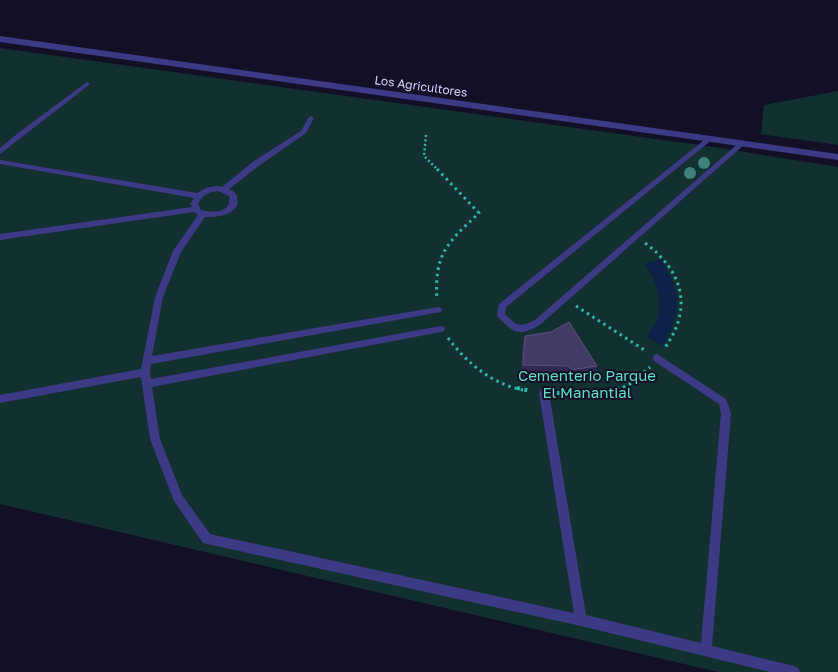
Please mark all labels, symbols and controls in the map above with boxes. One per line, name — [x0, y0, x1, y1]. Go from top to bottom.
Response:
street label: Los Agricultores — [374, 72, 468, 100]
park label: Cementerio Parque El Manantial — [518, 366, 656, 401]

